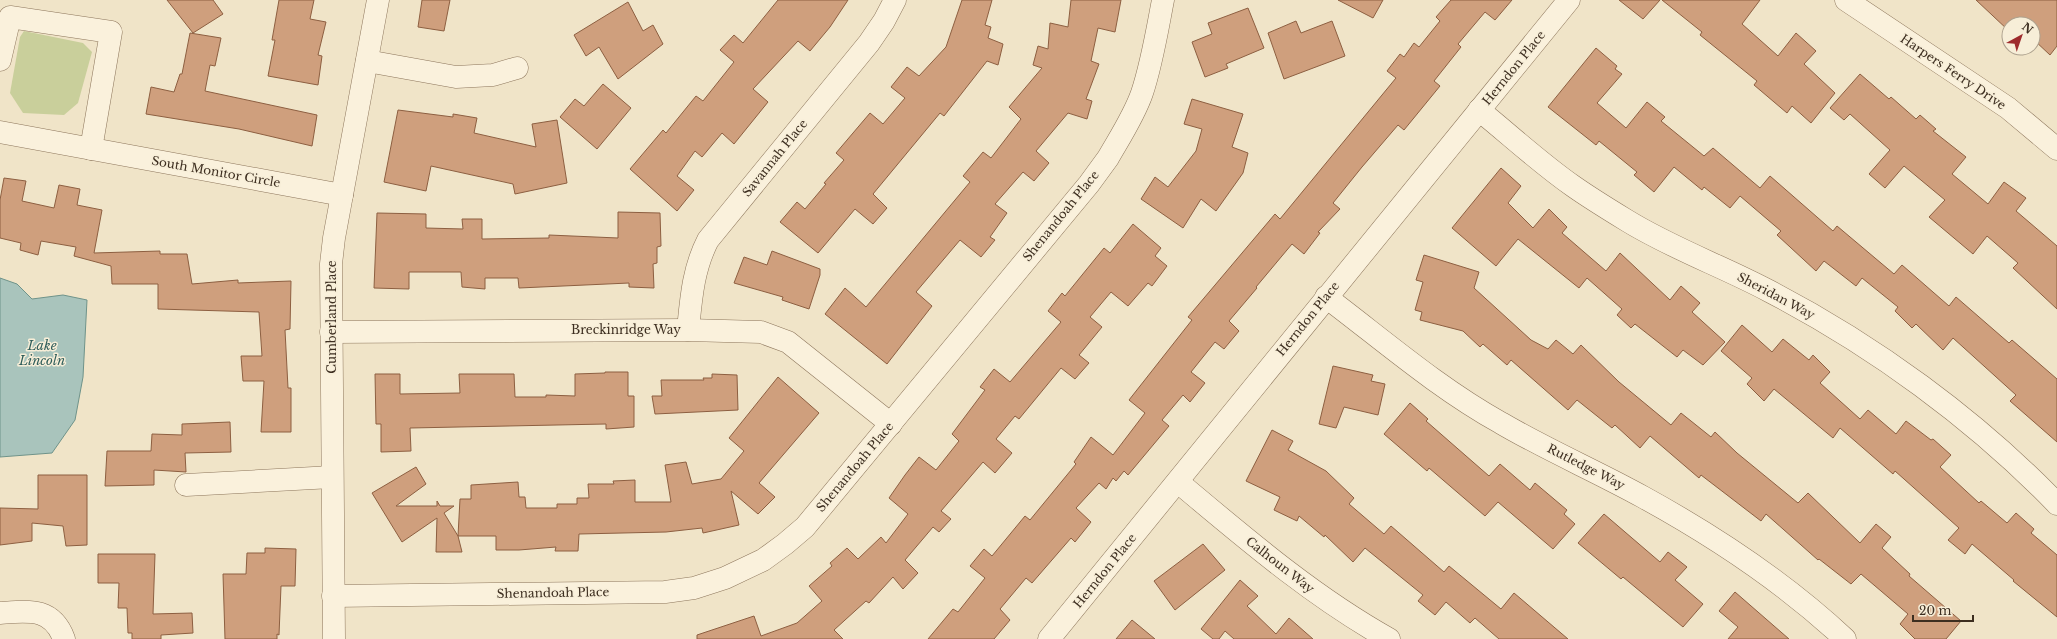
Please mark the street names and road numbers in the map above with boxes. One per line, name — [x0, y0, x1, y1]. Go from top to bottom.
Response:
street label: Herndon Place — [1479, 27, 1548, 108]
street label: Harpers Ferry Drive — [1898, 31, 2009, 113]
street label: Savannah Place — [739, 116, 810, 199]
street label: South Monitor Circle — [150, 153, 282, 190]
street label: Shenandoah Place — [1019, 167, 1102, 264]
street label: Cumberland Place — [324, 260, 339, 374]
street label: Sheridan Way — [1735, 269, 1818, 322]
street label: Herndon Place — [1273, 278, 1342, 359]
street label: Breckinridge Way — [571, 322, 681, 337]
street label: Shenandoah Place — [813, 419, 897, 515]
street label: Rutledge Way — [1545, 441, 1628, 493]
street label: Herndon Place — [1070, 530, 1139, 611]
street label: Calhoun Way — [1243, 533, 1318, 596]
street label: Shenandoah Place — [497, 584, 609, 601]

